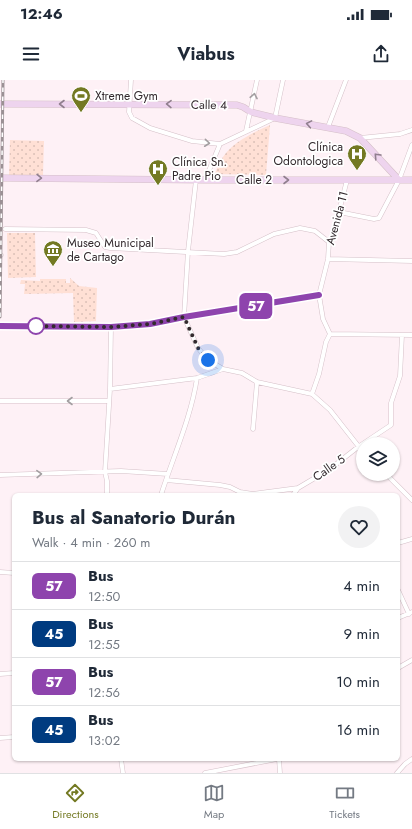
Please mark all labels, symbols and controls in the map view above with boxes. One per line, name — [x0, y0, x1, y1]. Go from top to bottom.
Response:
text: 12:46 — [20, 3, 63, 25]
text: Viabus — [177, 41, 235, 67]
icon: menu — [20, 43, 42, 65]
icon: share — [370, 43, 392, 65]
sports icon: Xtreme Gym — [70, 85, 92, 113]
place label: Xtreme Gym — [95, 87, 158, 105]
one-way arrow — [249, 93, 258, 99]
street label: Calle 4 — [191, 96, 227, 114]
one-way arrow — [59, 100, 65, 108]
one-way arrow — [166, 100, 172, 108]
one-way arrow — [306, 120, 312, 129]
one-way arrow — [204, 138, 210, 147]
place label: Clínica Odontologica — [274, 138, 343, 170]
hospital icon: Clínica Odontologica — [346, 143, 368, 171]
place label: Clínica Sn. Padre Pio — [172, 153, 227, 185]
one-way arrow — [374, 153, 382, 161]
hospital icon: Clínica Sn. Padre Pio — [147, 158, 169, 186]
street label: Calle 2 — [236, 171, 272, 189]
one-way arrow — [36, 174, 42, 182]
one-way arrow — [283, 176, 289, 184]
street label: Avenida 11 — [321, 189, 353, 247]
place label: Museo Municipal de Cartago — [67, 234, 154, 266]
museum icon: Museo Municipal de Cartago — [42, 239, 64, 267]
line badge: 57 — [238, 293, 274, 319]
text: 57 — [247, 296, 265, 316]
unlabelled marker — [27, 317, 45, 335]
your location — [198, 350, 218, 370]
one-way arrow — [67, 397, 73, 405]
map controls — [356, 437, 400, 481]
button: layers — [356, 437, 400, 481]
street label: Calle 5 — [309, 450, 349, 486]
one-way arrow — [36, 470, 42, 478]
text: Bus al Sanatorio Durán — [32, 504, 235, 531]
button: heart — [338, 506, 380, 548]
text: Walk · 4 min · 260 m — [32, 533, 150, 552]
text: Bus — [88, 565, 113, 587]
text: 4 min — [343, 575, 380, 597]
text: 57 — [45, 576, 63, 596]
text: 12:50 — [88, 587, 120, 606]
text: Bus — [88, 613, 113, 635]
text: 9 min — [343, 623, 380, 645]
text: 45 — [45, 624, 63, 644]
text: 12:55 — [88, 635, 120, 654]
text: Bus — [88, 661, 113, 683]
text: 10 min — [336, 671, 380, 693]
text: 57 — [45, 672, 63, 692]
text: 12:56 — [88, 683, 120, 702]
text: Bus — [88, 709, 113, 731]
text: 16 min — [337, 719, 380, 741]
text: 45 — [45, 720, 63, 740]
text: 13:02 — [88, 731, 120, 750]
tab: Directions — [52, 782, 99, 822]
tab: Map — [203, 782, 225, 822]
tab: Tickets — [329, 782, 360, 822]

